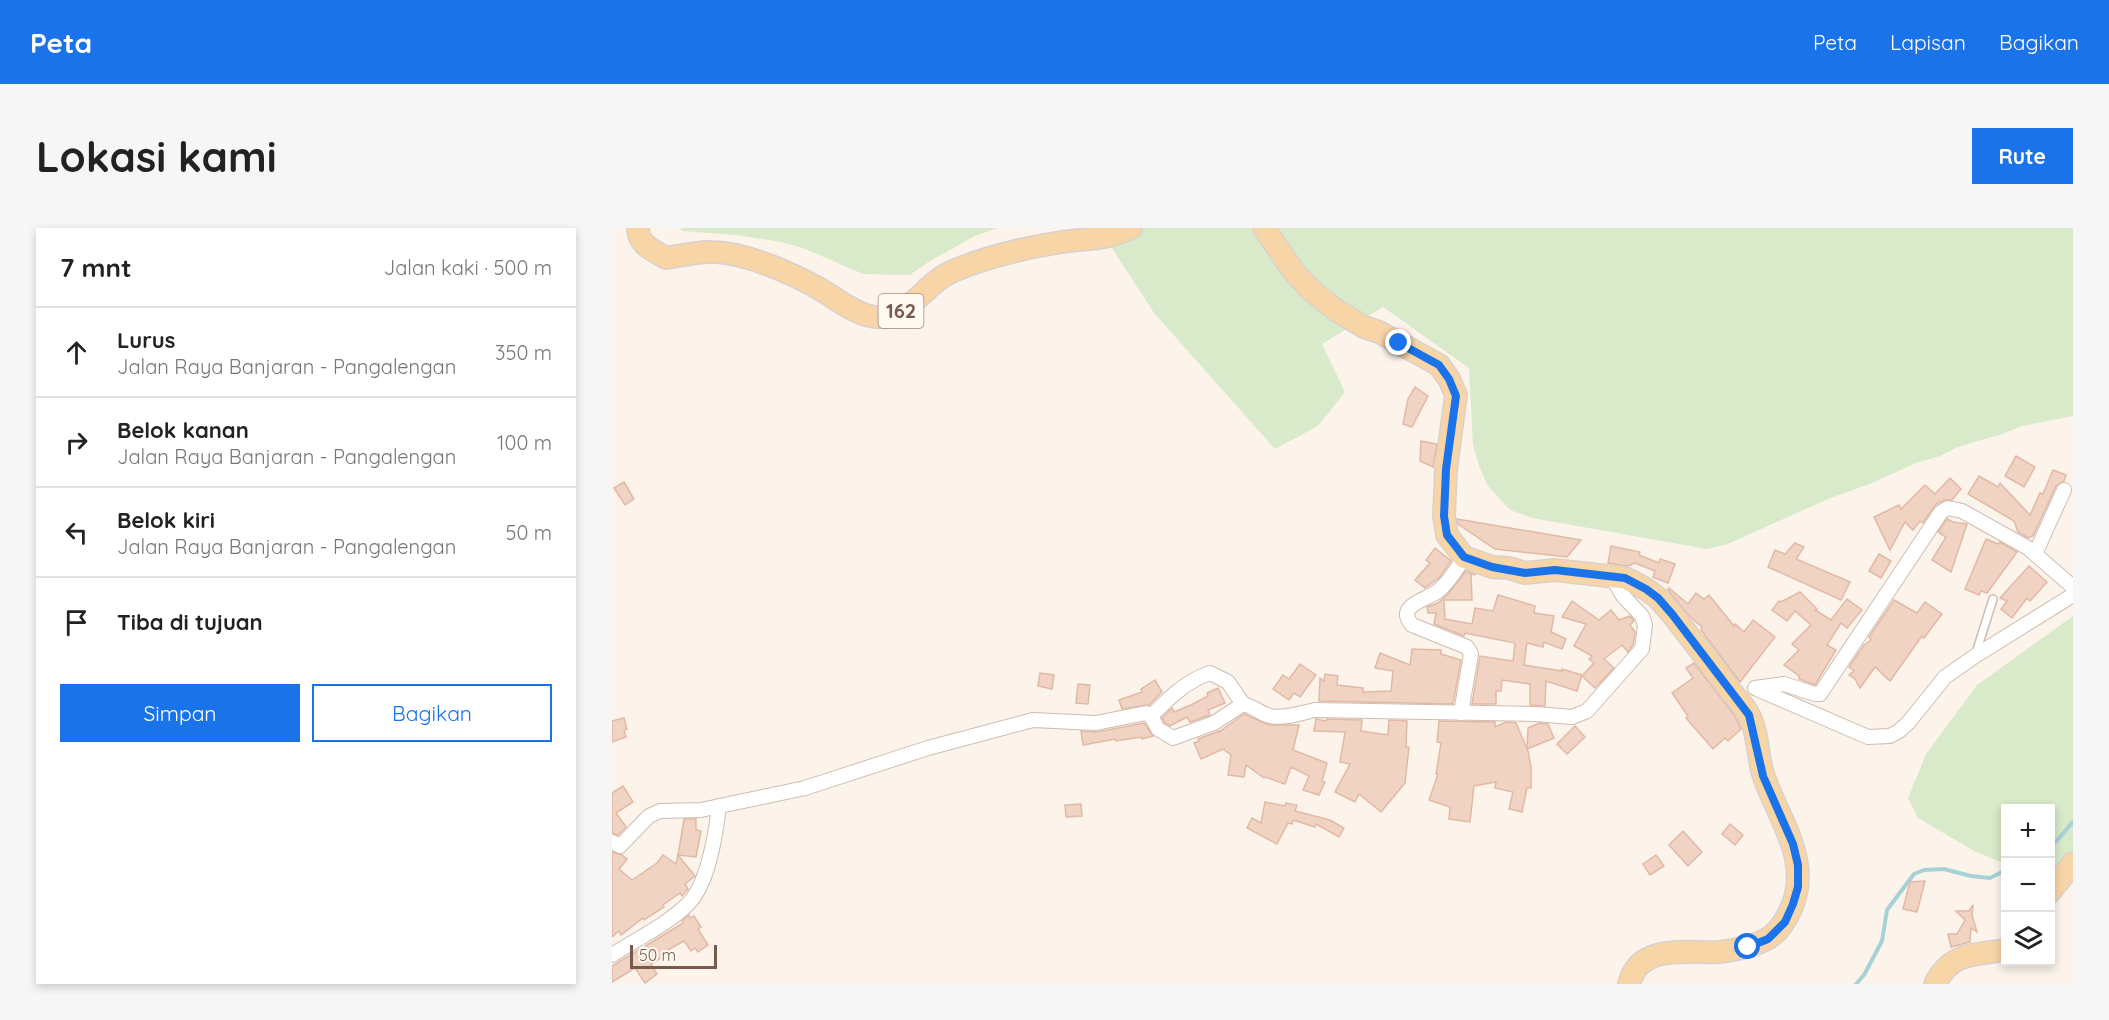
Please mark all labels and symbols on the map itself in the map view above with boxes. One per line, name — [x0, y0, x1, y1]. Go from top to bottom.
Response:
road number: 162 — [878, 294, 924, 328]
route end — [1385, 329, 1411, 355]
route start — [1734, 933, 1760, 959]
scale bar — [630, 942, 717, 970]

